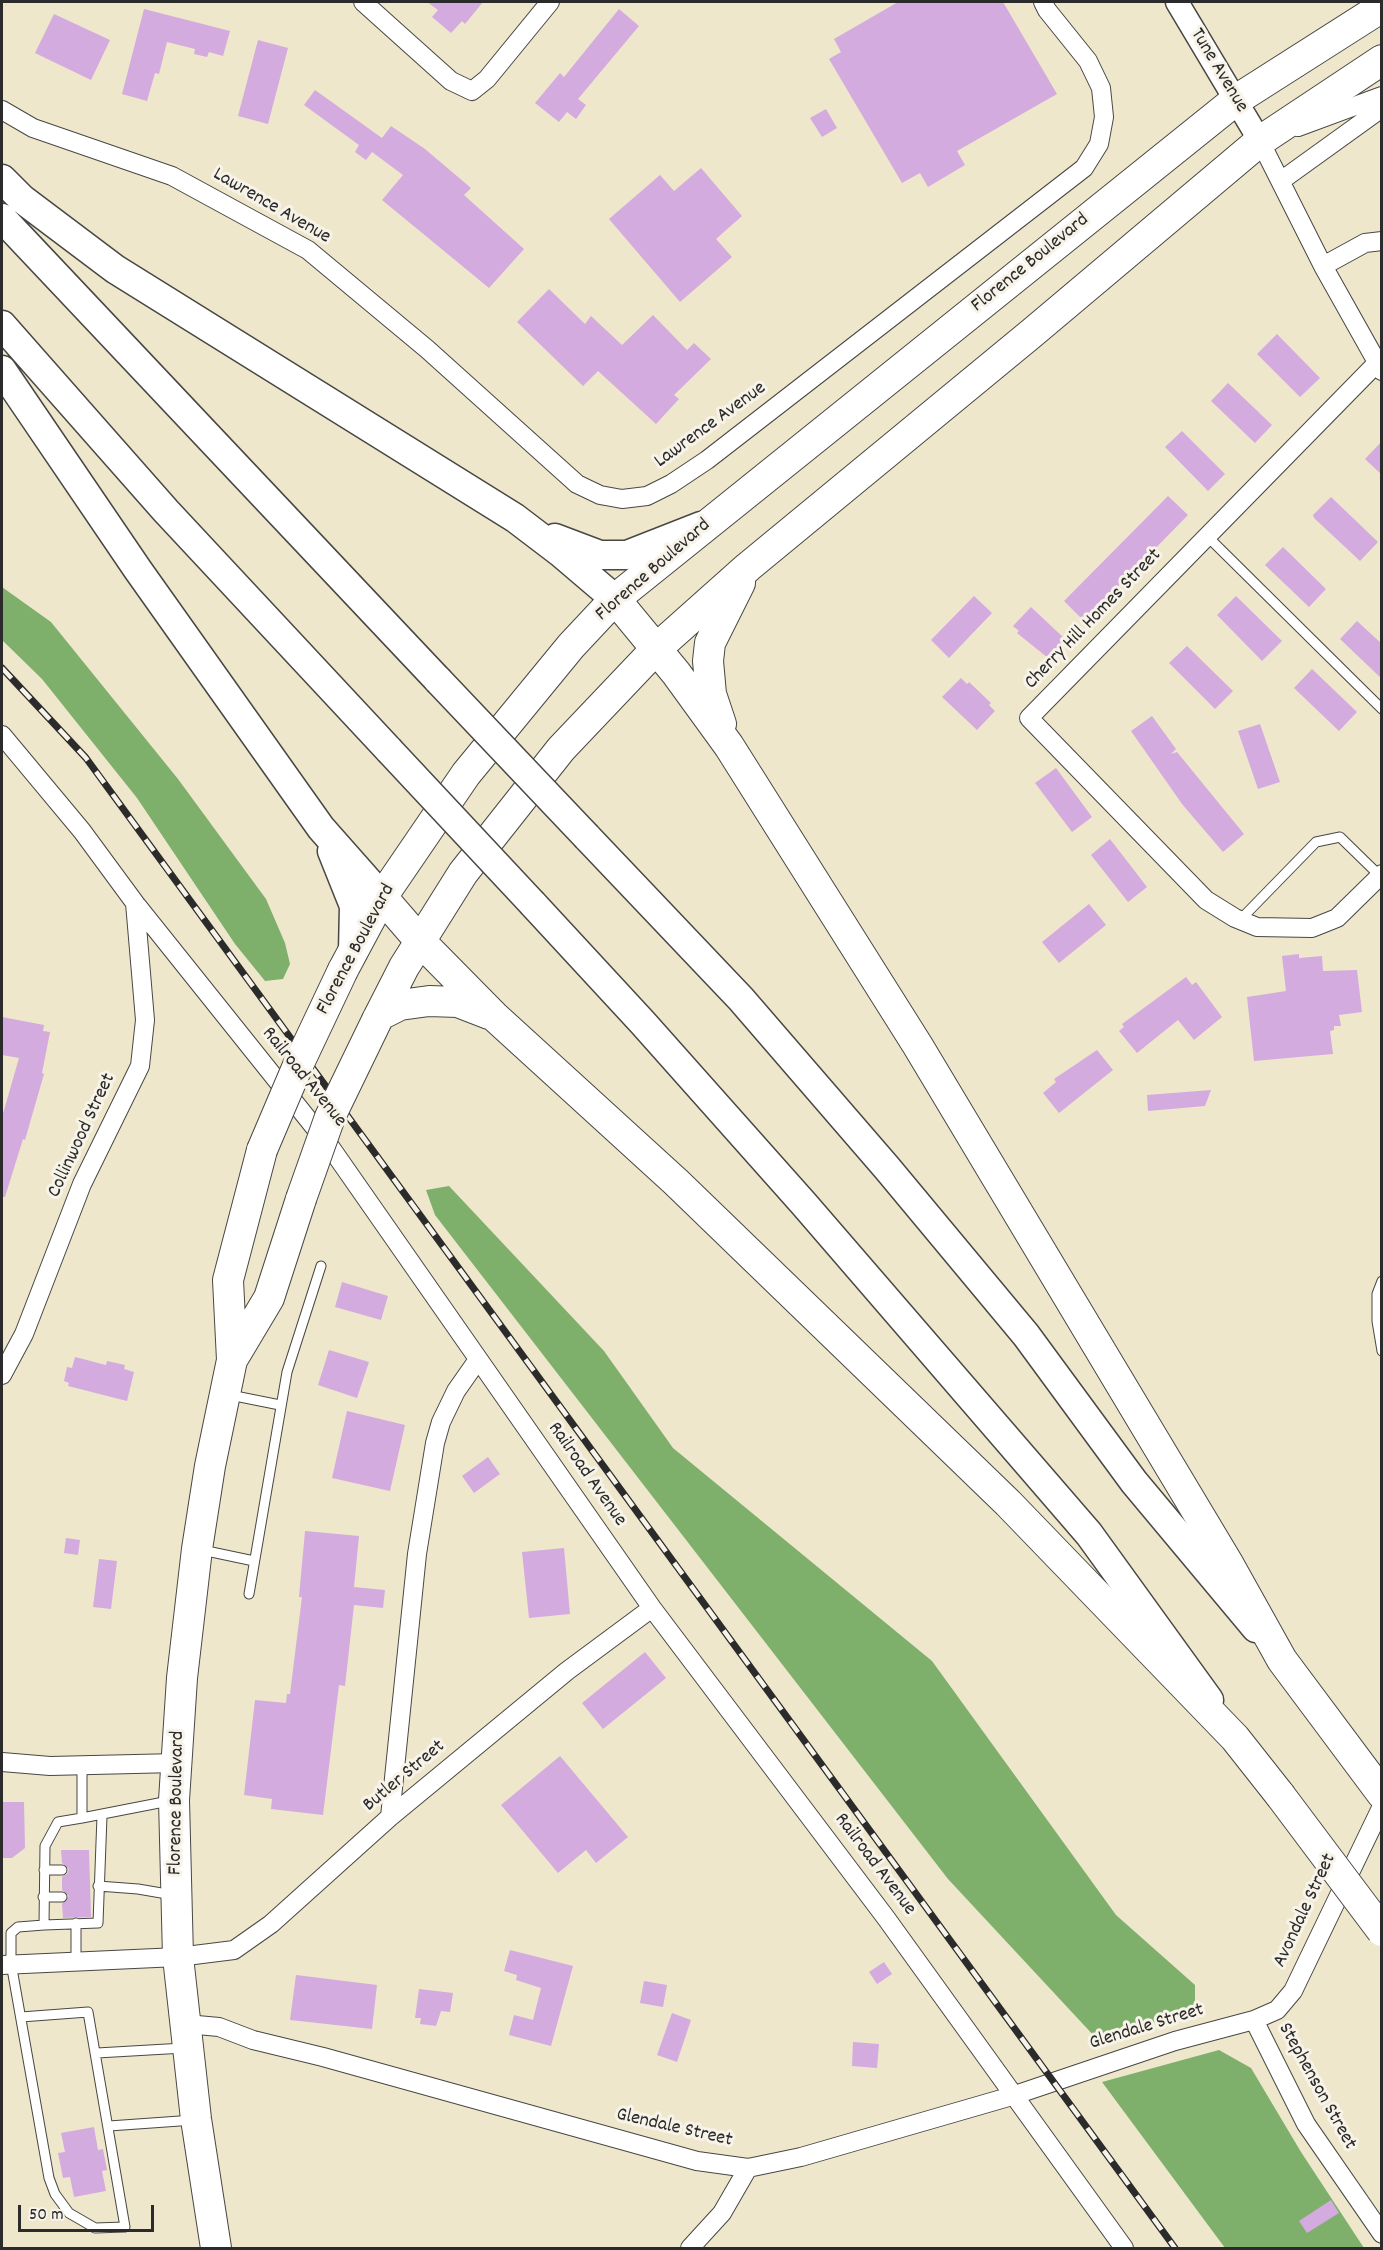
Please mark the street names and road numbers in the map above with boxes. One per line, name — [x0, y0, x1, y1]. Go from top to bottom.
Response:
street label: Tune Avenue — [1184, 25, 1252, 117]
street label: Lawrence Avenue — [208, 164, 334, 250]
street label: Florence Boulevard — [967, 209, 1095, 319]
street label: Lawrence Avenue — [651, 377, 771, 475]
street label: Florence Boulevard — [592, 515, 716, 627]
street label: Cherry Hill Homes Street — [1021, 545, 1167, 695]
street label: Florence Boulevard — [312, 881, 402, 1019]
street label: Railroad Avenue — [255, 1023, 351, 1133]
street label: Collinwood Street — [44, 1070, 122, 1202]
street label: Railroad Avenue — [541, 1418, 631, 1532]
street label: Florence Boulevard — [165, 1731, 191, 1875]
street label: Butler Street — [359, 1736, 451, 1818]
street label: Railroad Avenue — [828, 1809, 920, 1921]
street label: Avondale Street — [1269, 1850, 1343, 1972]
street label: Glendale Street — [1087, 1999, 1207, 2057]
street label: Stephenson Street — [1271, 2019, 1361, 2155]
street label: Glendale Street — [614, 2104, 734, 2154]

